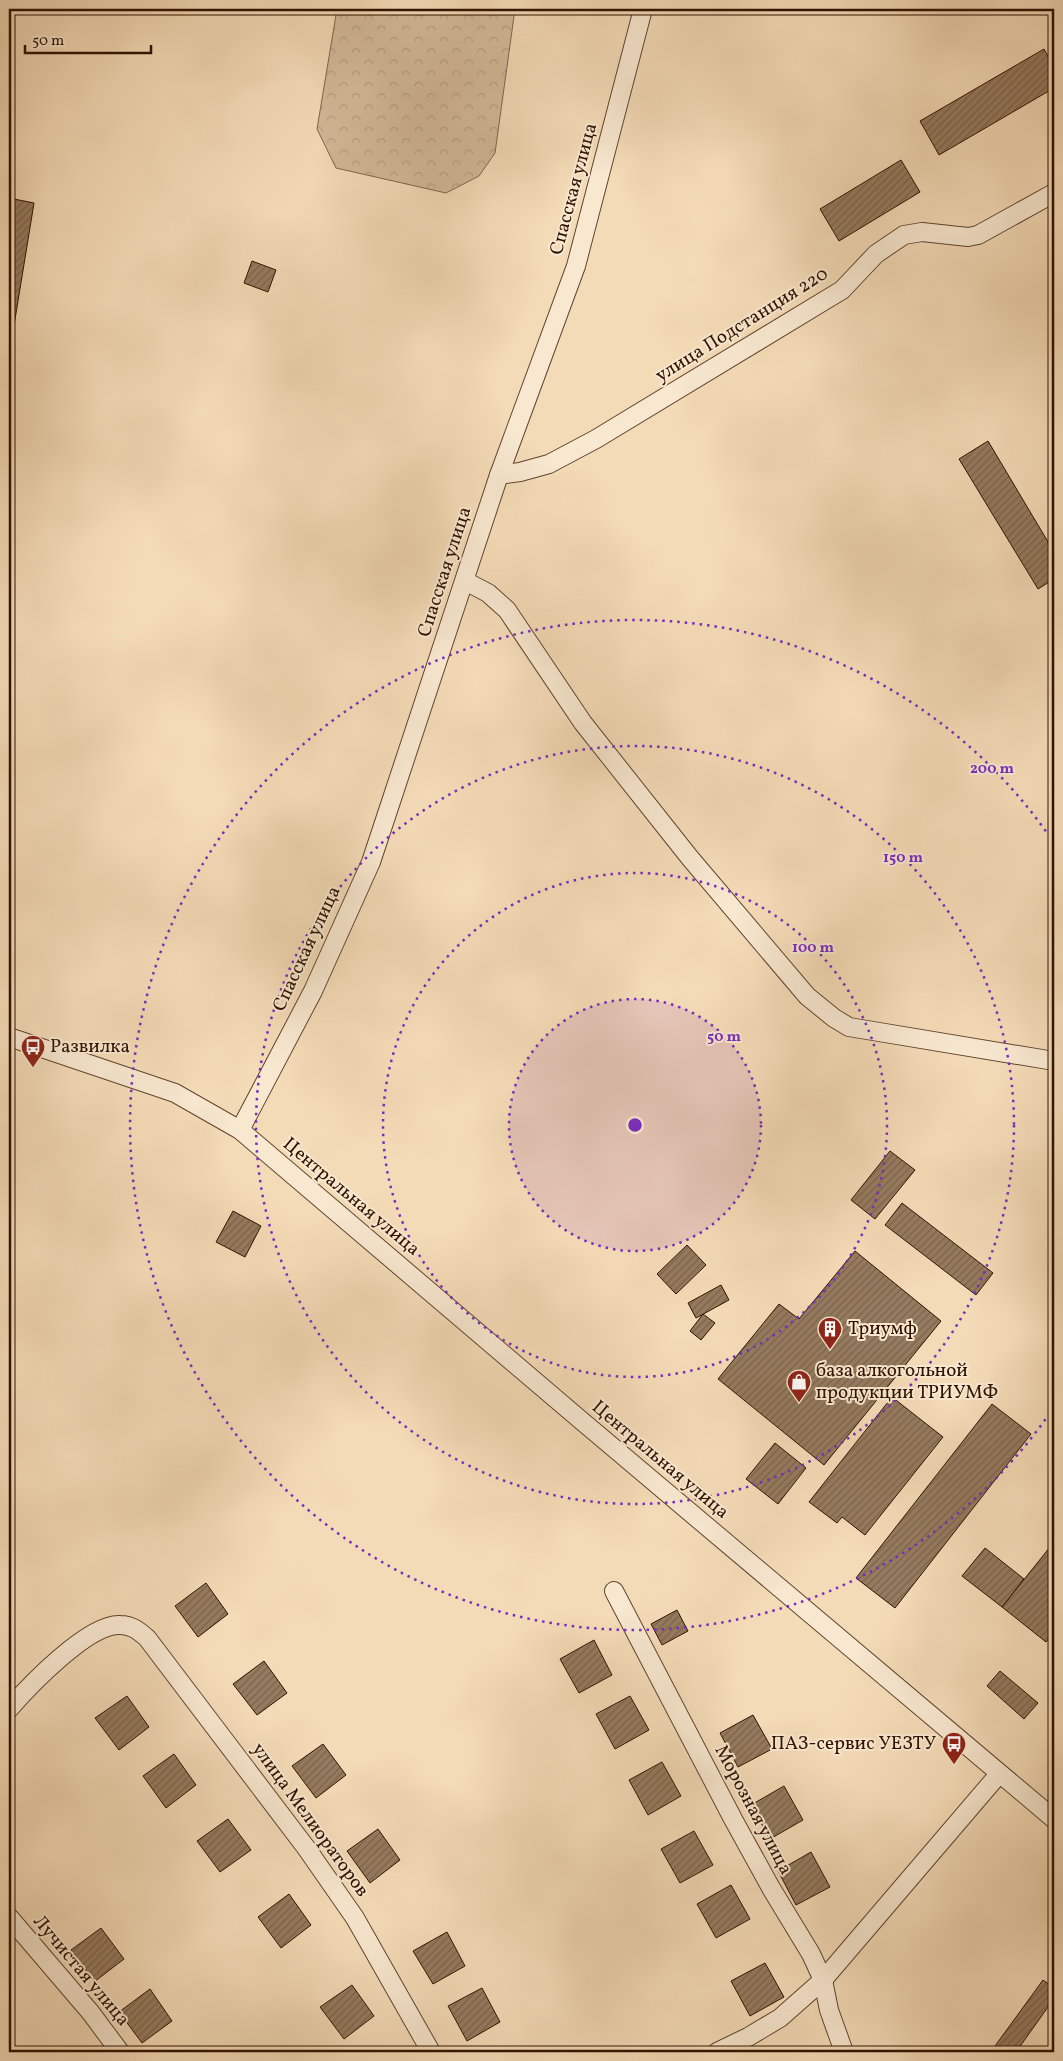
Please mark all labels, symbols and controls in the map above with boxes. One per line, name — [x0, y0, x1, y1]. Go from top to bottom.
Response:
scale bar — [25, 22, 151, 54]
text: 50 m — [32, 31, 64, 52]
street label: Спасская улица — [544, 120, 604, 258]
street label: улица Подстанция 220 — [651, 261, 833, 389]
street label: Спасская улица — [412, 504, 478, 640]
text: 200 m — [970, 759, 1014, 780]
text: 150 m — [883, 848, 923, 869]
street label: Спасская улица — [267, 882, 347, 1016]
text: 100 m — [792, 938, 835, 959]
text: 50 m — [707, 1027, 741, 1048]
bus stop icon: Развилка — [20, 1034, 46, 1068]
place label: Развилка — [50, 1034, 130, 1060]
centre of rings — [626, 1116, 644, 1134]
street label: Центральная улица — [277, 1132, 425, 1262]
building icon: Триумф — [817, 1316, 843, 1350]
place label: Триумф — [848, 1316, 917, 1342]
place label: база алкогольной продукции ТРИУМФ — [816, 1358, 998, 1406]
shop icon: база алкогольной продукции ТРИУМФ — [786, 1369, 812, 1403]
street label: Центральная улица — [586, 1395, 734, 1525]
place label: ПАЗ-сервис УЕЗТУ — [771, 1731, 936, 1757]
bus stop icon: ПАЗ-сервис УЕЗТУ — [941, 1731, 967, 1765]
street label: улица Мелиораторов — [245, 1738, 375, 1902]
street label: Морозная улица — [708, 1740, 798, 1880]
street label: Лучистая улица — [27, 1910, 135, 2032]

